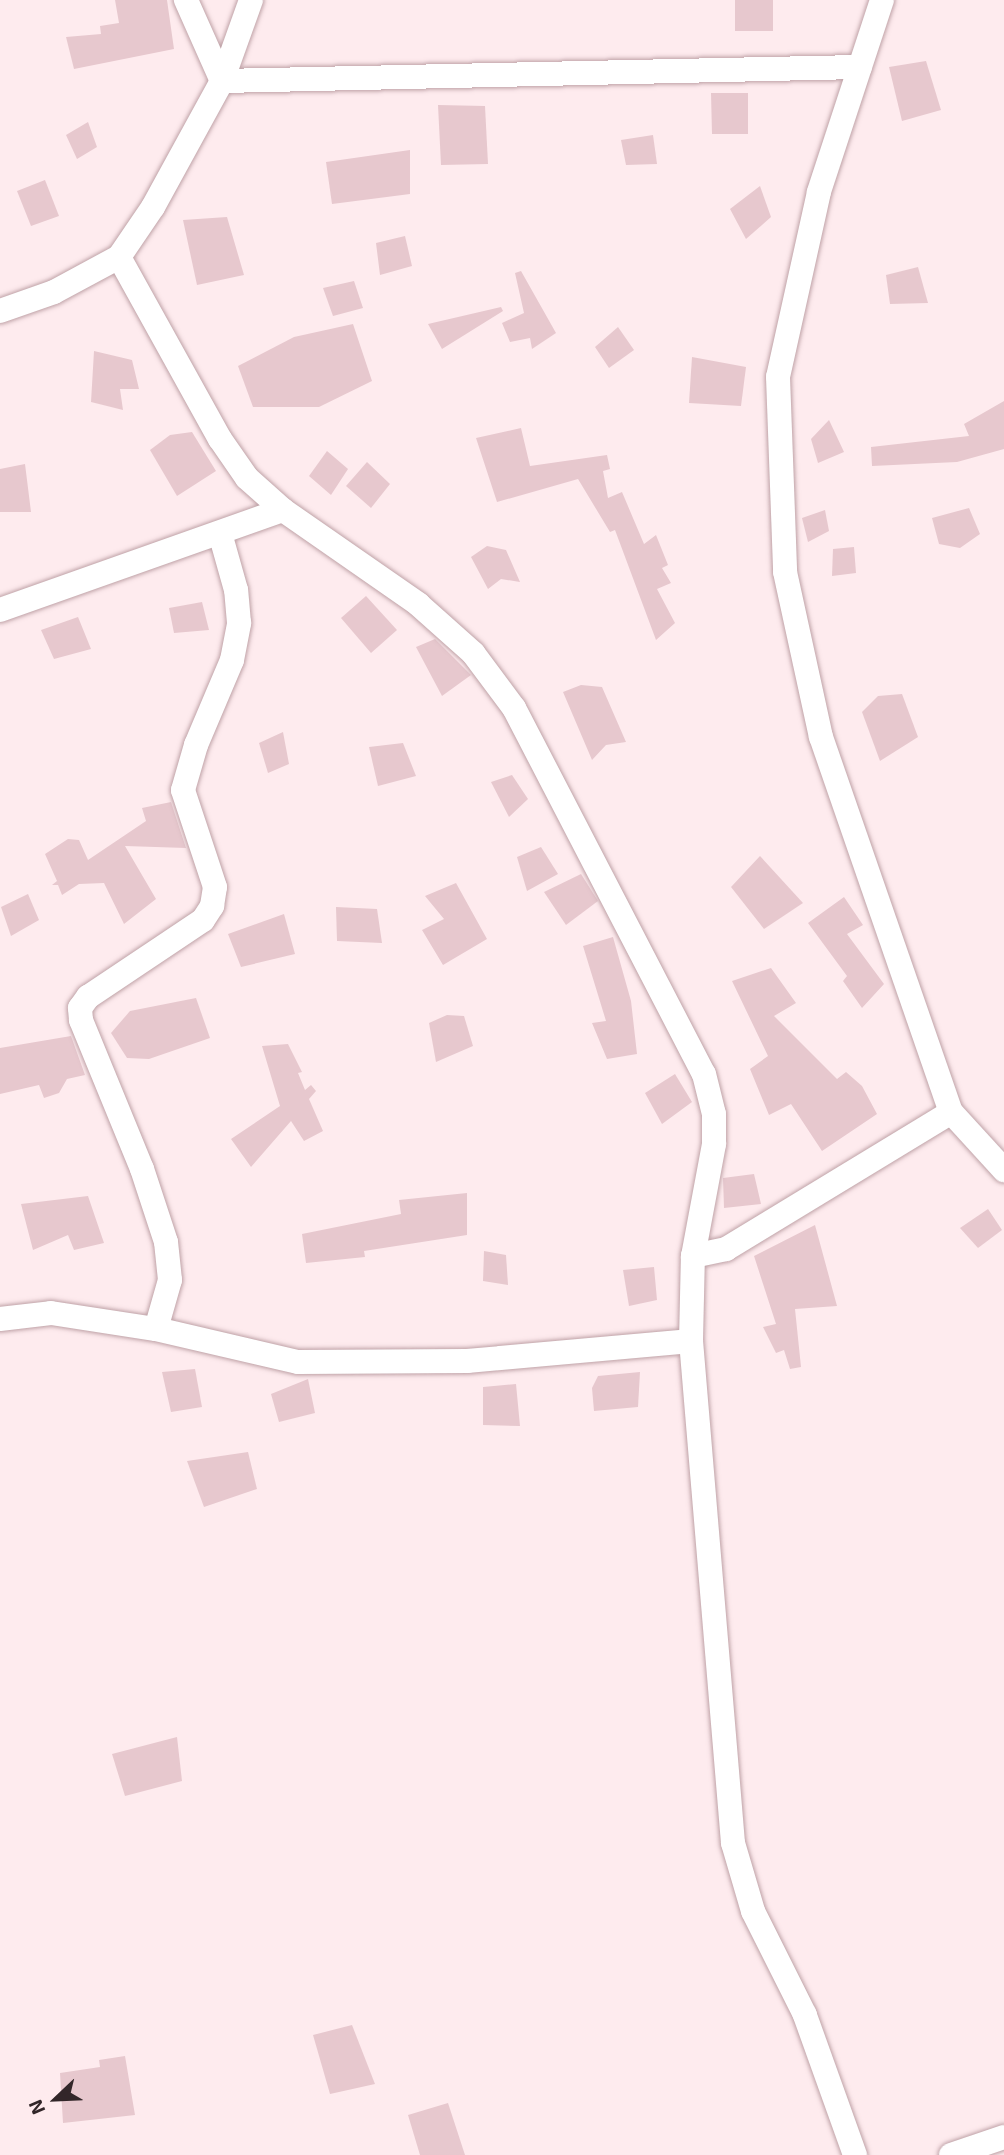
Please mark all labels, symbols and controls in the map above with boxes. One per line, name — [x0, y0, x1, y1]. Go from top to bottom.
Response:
north arrow — [21, 2064, 91, 2134]
text: N — [23, 2097, 49, 2118]

